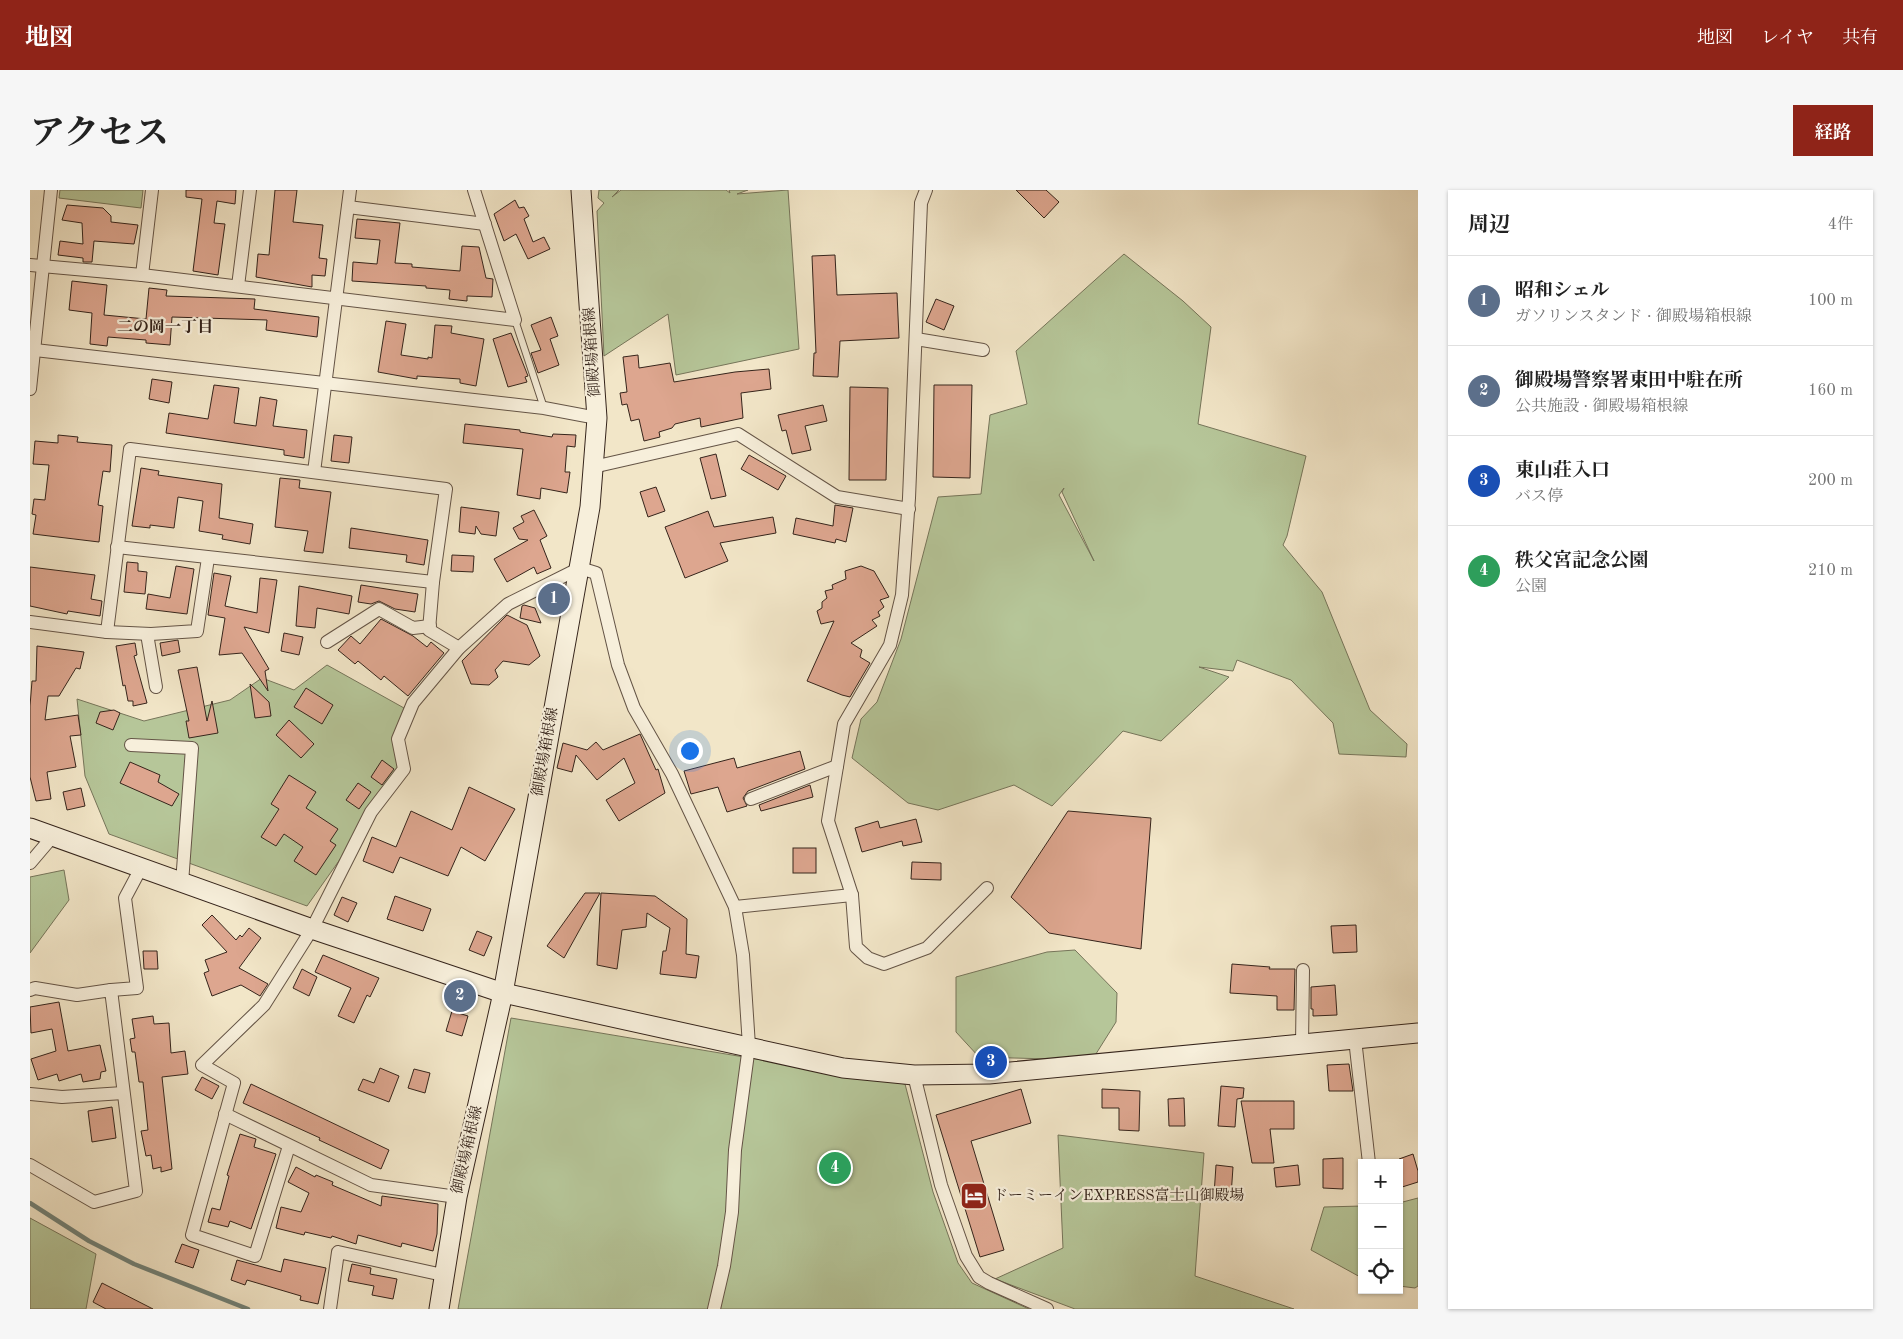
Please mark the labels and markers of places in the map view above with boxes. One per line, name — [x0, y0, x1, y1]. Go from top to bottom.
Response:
pin: 1 — [538, 580, 570, 618]
pin: 2 — [444, 977, 476, 1015]
pin: 3 — [975, 1043, 1007, 1081]
pin: 4 — [819, 1149, 851, 1187]
hotel icon: ドーミーインEXPRESS富士山御殿場 — [959, 1181, 989, 1211]
place label: ドーミーインEXPRESS富士山御殿場 — [993, 1187, 1245, 1204]

